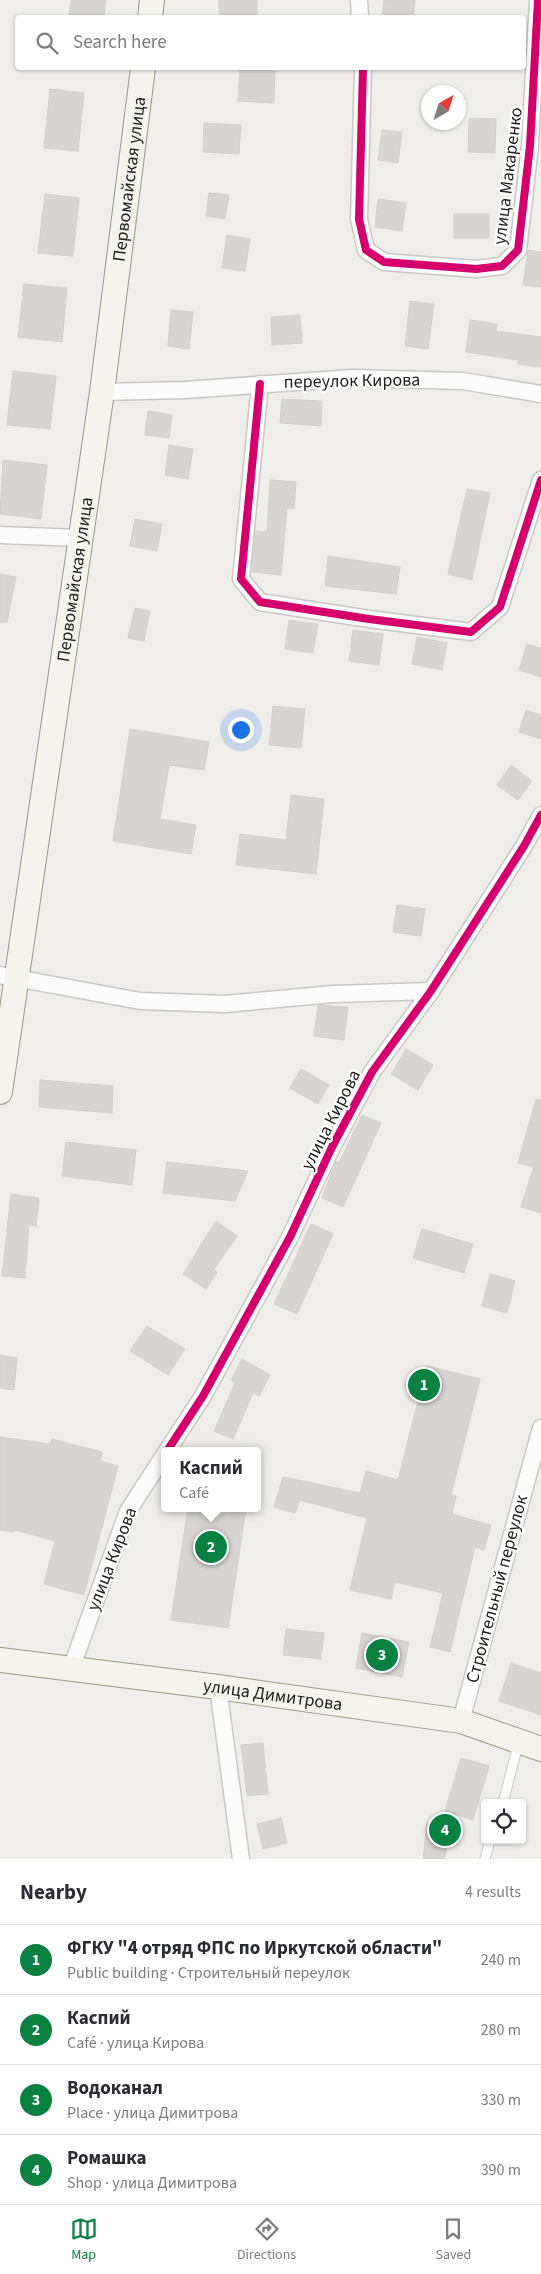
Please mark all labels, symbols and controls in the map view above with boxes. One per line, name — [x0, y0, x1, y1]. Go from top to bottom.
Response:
search box — [15, 15, 526, 70]
icon: search — [33, 29, 61, 57]
text: Search here — [73, 29, 167, 56]
north arrow — [421, 85, 466, 130]
street label: Первомайская улица — [106, 95, 152, 263]
street label: улица Макаренко — [487, 106, 529, 246]
street label: переулок Кирова — [284, 367, 420, 395]
street label: Первомайская улица — [50, 495, 99, 663]
your location — [228, 717, 254, 743]
street label: улица Кирова — [295, 1066, 367, 1174]
pin: 1 — [408, 1366, 440, 1404]
popup — [161, 1447, 261, 1512]
text: Каспий — [179, 1455, 243, 1482]
text: Café — [179, 1482, 209, 1504]
street label: Строительный переулок — [460, 1492, 534, 1686]
street label: улица Кирова — [81, 1503, 143, 1615]
pin: 2 — [195, 1528, 227, 1566]
pin: 3 — [366, 1636, 398, 1674]
street label: улица Димитрова — [202, 1673, 344, 1717]
map controls — [481, 1799, 526, 1844]
button: locate — [481, 1799, 526, 1844]
pin: 4 — [429, 1811, 461, 1849]
text: Nearby — [20, 1877, 87, 1907]
text: 4 results — [465, 1881, 521, 1903]
text: ФГКУ "4 отряд ФПС по Иркутской области" — [67, 1935, 442, 1962]
text: 1 — [32, 1949, 40, 1971]
text: 240 m — [481, 1949, 521, 1971]
text: Public building · Строительный переулок — [67, 1962, 350, 1984]
text: Каспий — [67, 2005, 131, 2032]
text: 2 — [32, 2019, 40, 2041]
text: 280 m — [481, 2019, 521, 2041]
text: Café · улица Кирова — [67, 2032, 204, 2054]
text: Водоканал — [67, 2075, 163, 2102]
text: 3 — [32, 2089, 40, 2111]
text: 330 m — [481, 2089, 521, 2111]
text: Place · улица Димитрова — [67, 2102, 238, 2124]
text: Ромашка — [67, 2145, 147, 2172]
text: 4 — [32, 2159, 40, 2181]
text: 390 m — [481, 2159, 521, 2181]
text: Shop · улица Димитрова — [67, 2172, 237, 2194]
tab: Map — [70, 2215, 98, 2265]
tab: Directions — [237, 2215, 296, 2265]
tab: Saved — [436, 2215, 471, 2265]

